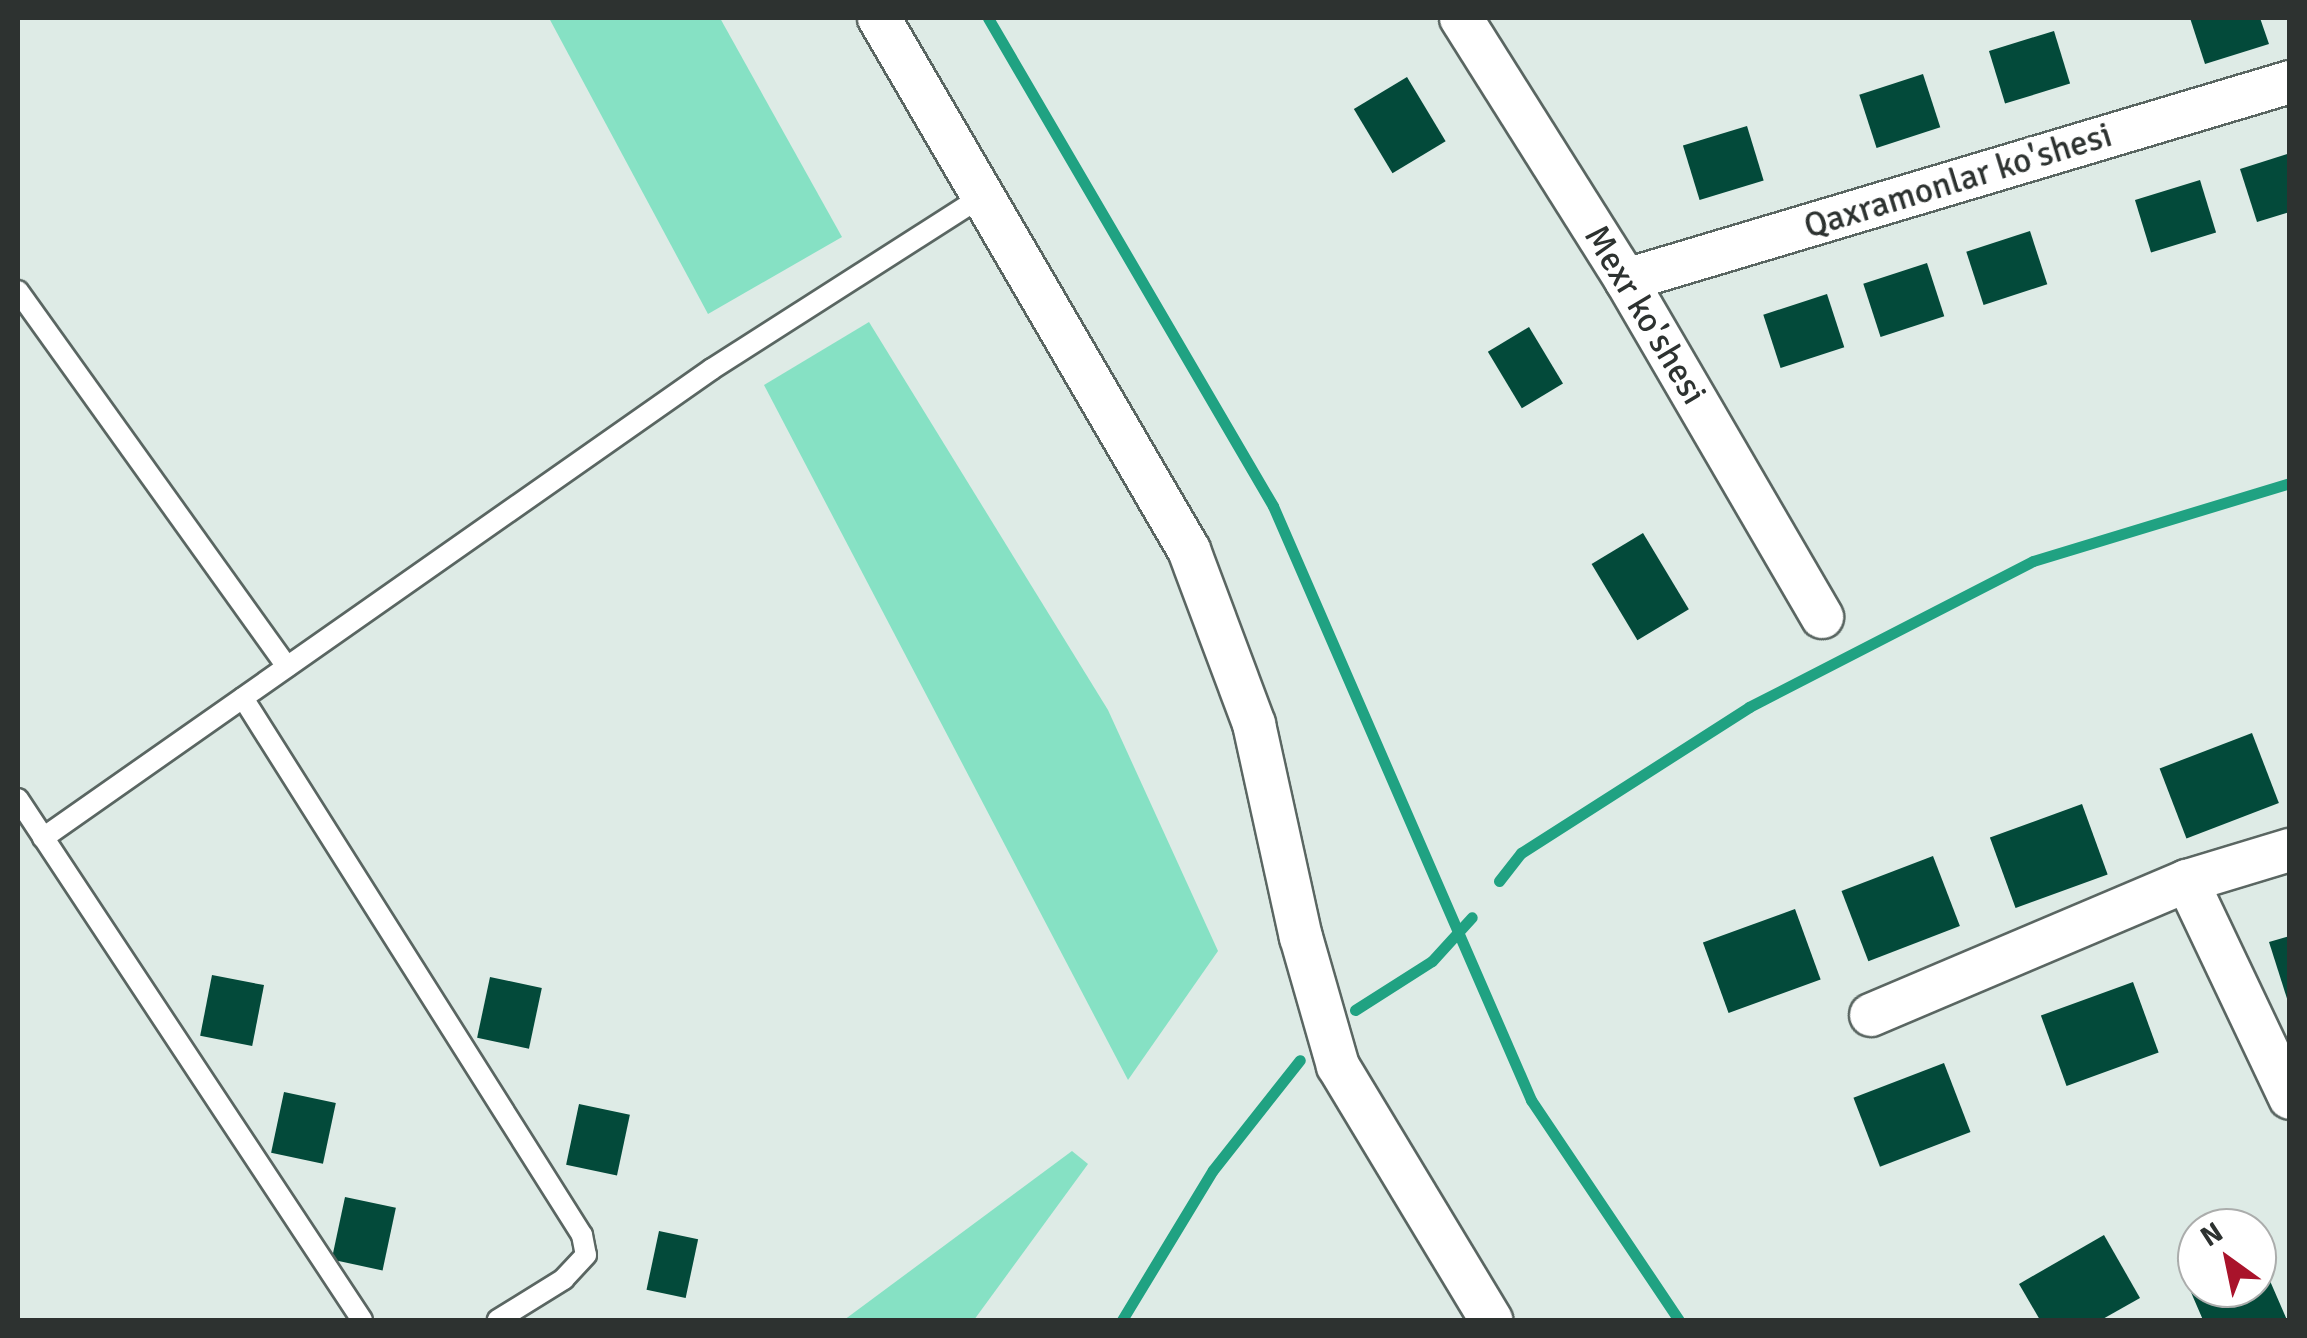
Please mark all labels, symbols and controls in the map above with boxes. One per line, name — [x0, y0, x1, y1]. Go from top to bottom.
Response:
street label: Qaxramonlar ko'shesi — [1799, 114, 2117, 248]
street label: Mexr ko'shesi — [1575, 218, 1715, 412]
north arrow — [2177, 1208, 2277, 1308]
text: N — [2194, 1215, 2229, 1254]

